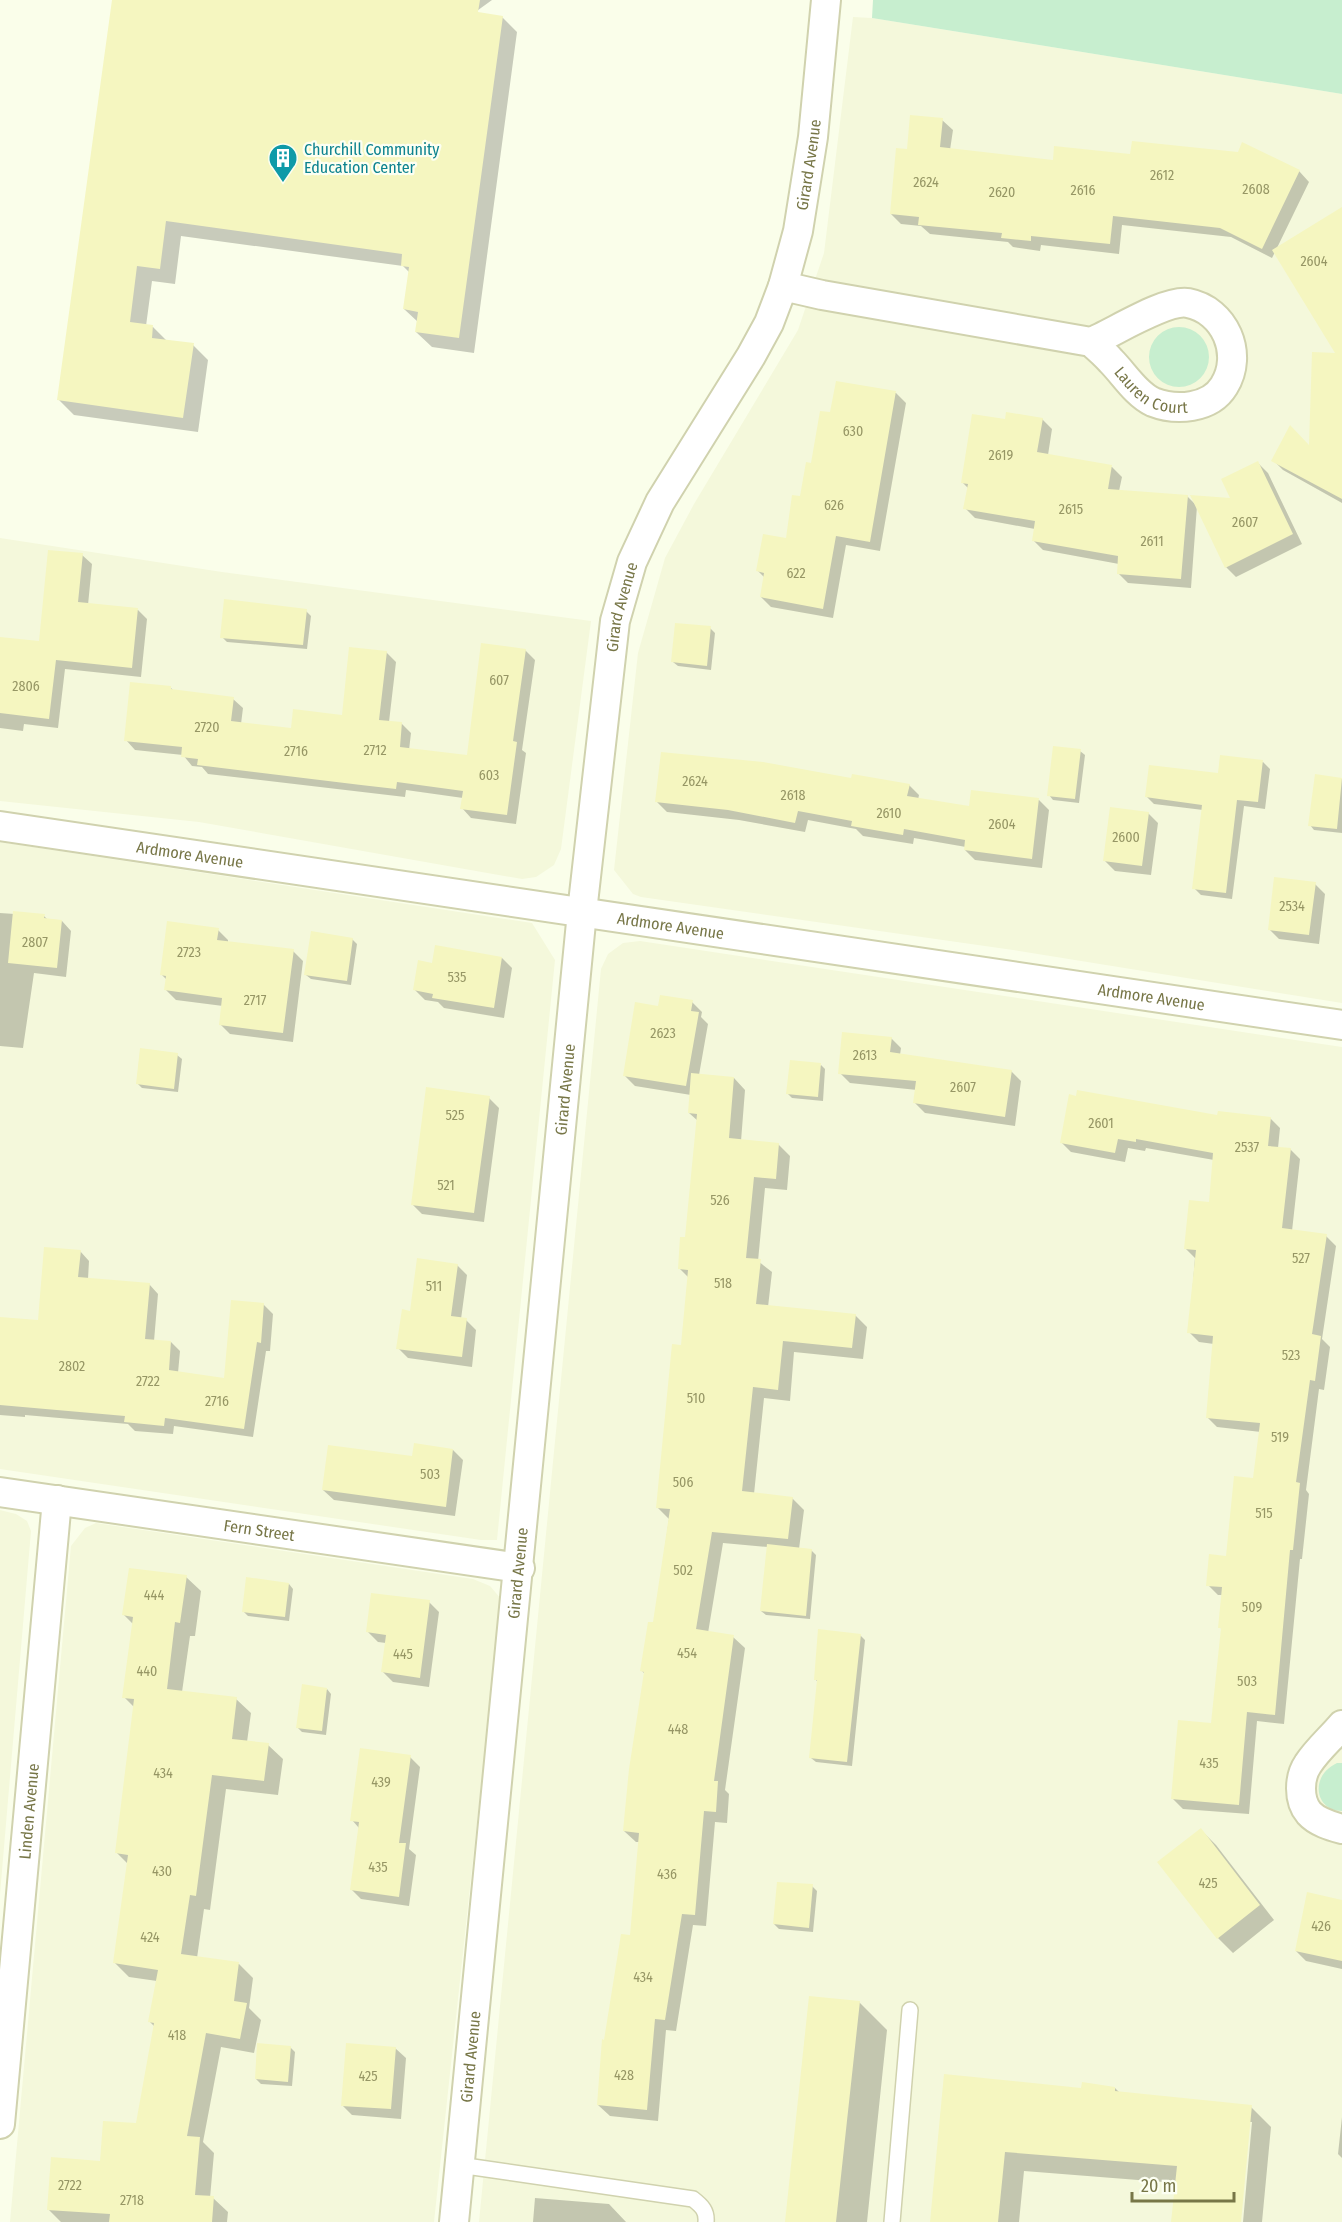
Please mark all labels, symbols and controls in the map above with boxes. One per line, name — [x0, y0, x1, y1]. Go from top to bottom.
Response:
street label: Girard Avenue — [792, 118, 824, 212]
place label: Churchill Community Education Center — [304, 140, 440, 177]
building icon: Churchill Community Education Center — [267, 142, 299, 184]
house number: 2612 — [1150, 167, 1174, 184]
house number: 2624 — [913, 174, 939, 191]
house number: 2608 — [1242, 181, 1270, 198]
house number: 2616 — [1071, 182, 1095, 199]
house number: 2620 — [989, 184, 1015, 201]
house number: 2604 — [1300, 253, 1328, 270]
street label: Lauren Court — [1111, 362, 1189, 416]
house number: 630 — [843, 423, 863, 440]
house number: 2619 — [989, 447, 1014, 464]
house number: 626 — [824, 497, 844, 514]
house number: 2615 — [1059, 501, 1083, 518]
house number: 2607 — [1232, 514, 1258, 531]
house number: 2611 — [1140, 533, 1164, 550]
street label: Girard Avenue — [602, 560, 641, 653]
house number: 622 — [786, 565, 806, 582]
house number: 607 — [489, 672, 509, 689]
house number: 2806 — [12, 678, 40, 695]
house number: 2720 — [194, 719, 220, 736]
house number: 2712 — [363, 742, 387, 759]
house number: 2716 — [284, 743, 308, 760]
house number: 603 — [479, 767, 499, 784]
house number: 2624 — [682, 773, 708, 790]
house number: 2618 — [781, 787, 805, 804]
house number: 2610 — [876, 805, 902, 822]
house number: 2604 — [988, 816, 1016, 833]
house number: 2600 — [1112, 829, 1140, 846]
street label: Ardmore Avenue — [135, 837, 245, 871]
house number: 2534 — [1279, 898, 1305, 915]
street label: Ardmore Avenue — [616, 908, 725, 943]
house number: 2807 — [22, 934, 48, 951]
house number: 2723 — [177, 944, 201, 961]
house number: 535 — [447, 969, 467, 986]
street label: Ardmore Avenue — [1097, 979, 1206, 1014]
house number: 2717 — [244, 992, 267, 1009]
house number: 2623 — [650, 1025, 676, 1042]
street label: Girard Avenue — [551, 1043, 579, 1136]
house number: 2613 — [853, 1047, 877, 1064]
house number: 2607 — [950, 1079, 976, 1096]
house number: 525 — [446, 1107, 464, 1124]
house number: 2601 — [1088, 1115, 1114, 1132]
house number: 2537 — [1235, 1139, 1260, 1156]
house number: 521 — [437, 1177, 455, 1194]
house number: 526 — [710, 1192, 730, 1209]
house number: 527 — [1292, 1250, 1310, 1267]
house number: 518 — [714, 1275, 732, 1292]
house number: 511 — [426, 1278, 442, 1295]
house number: 523 — [1282, 1347, 1300, 1364]
house number: 2802 — [59, 1358, 85, 1375]
house number: 2722 — [136, 1373, 160, 1390]
house number: 510 — [687, 1390, 705, 1407]
house number: 2716 — [205, 1393, 229, 1410]
house number: 519 — [1271, 1429, 1289, 1446]
house number: 503 — [420, 1466, 440, 1483]
house number: 506 — [673, 1474, 693, 1491]
house number: 515 — [1255, 1505, 1273, 1522]
street label: Fern Street — [222, 1515, 297, 1545]
street label: Girard Avenue — [503, 1526, 531, 1620]
house number: 502 — [673, 1562, 693, 1579]
house number: 444 — [144, 1587, 164, 1604]
house number: 509 — [1242, 1599, 1262, 1616]
house number: 454 — [677, 1645, 697, 1662]
house number: 445 — [393, 1646, 413, 1663]
house number: 440 — [137, 1663, 157, 1680]
house number: 503 — [1237, 1673, 1257, 1690]
house number: 448 — [668, 1721, 688, 1738]
house number: 435 — [1199, 1755, 1219, 1772]
street label: Linden Avenue — [15, 1762, 42, 1860]
house number: 434 — [153, 1765, 173, 1782]
house number: 439 — [371, 1774, 391, 1791]
house number: 435 — [368, 1859, 388, 1876]
house number: 430 — [152, 1863, 172, 1880]
house number: 436 — [657, 1866, 677, 1883]
house number: 425 — [1198, 1875, 1218, 1892]
house number: 426 — [1311, 1918, 1331, 1935]
house number: 424 — [140, 1929, 160, 1946]
house number: 434 — [633, 1969, 653, 1986]
street label: Girard Avenue — [456, 2010, 484, 2103]
house number: 418 — [168, 2027, 186, 2044]
house number: 428 — [614, 2067, 634, 2084]
house number: 425 — [358, 2068, 378, 2085]
scale bar — [1132, 2165, 1234, 2203]
text: 20 m — [1141, 2175, 1176, 2197]
house number: 2722 — [58, 2177, 82, 2194]
house number: 2718 — [120, 2192, 144, 2209]

